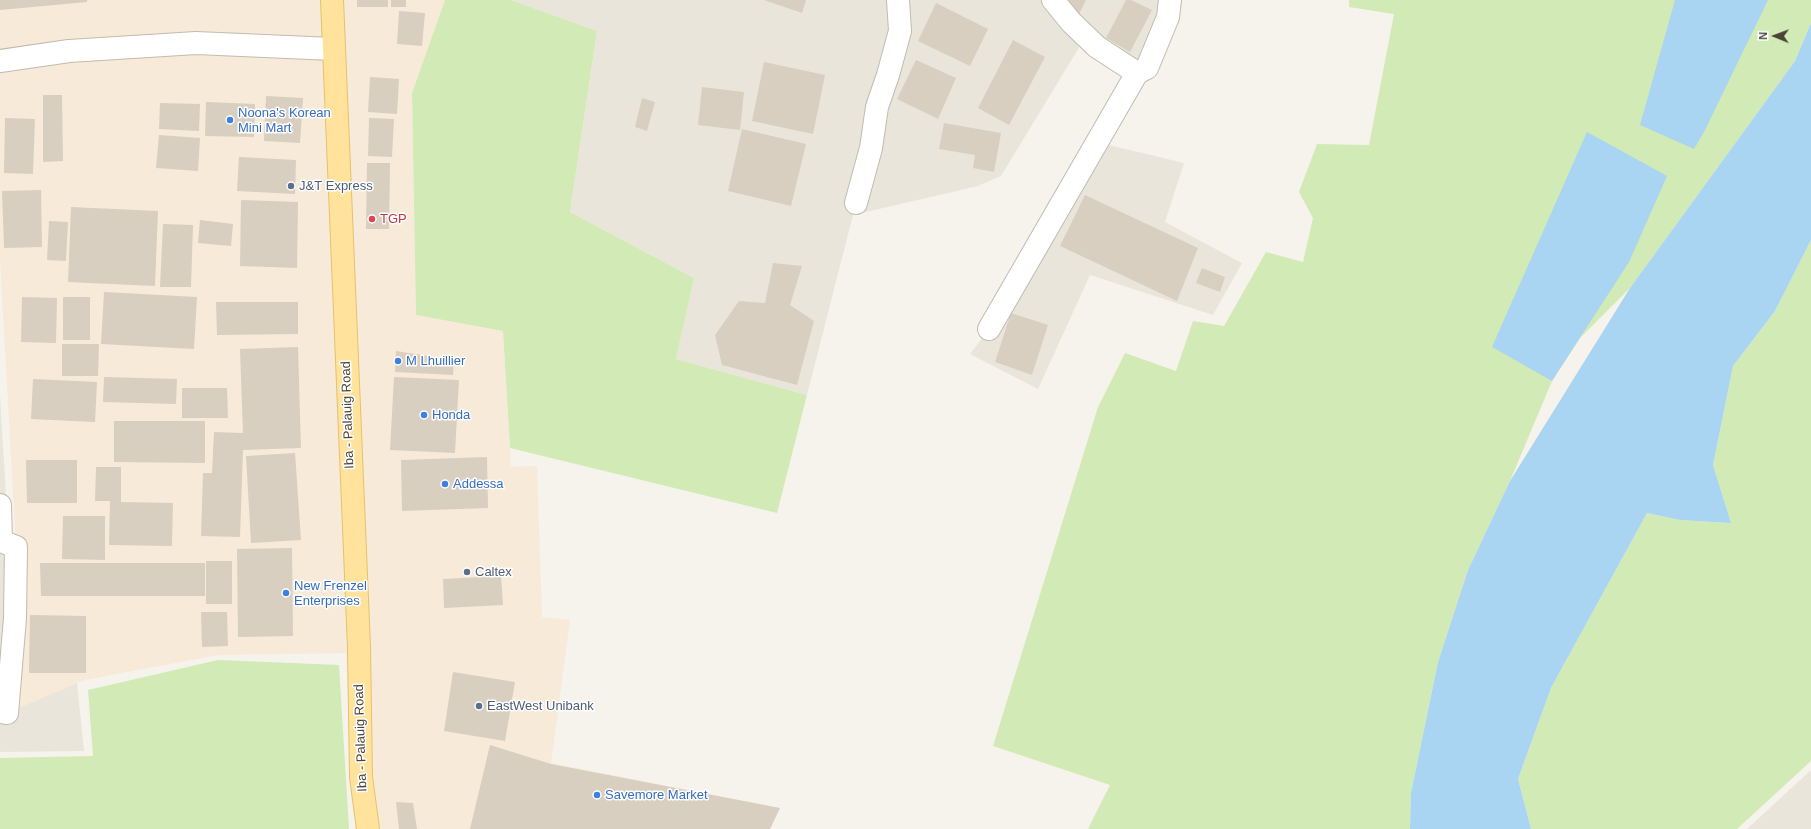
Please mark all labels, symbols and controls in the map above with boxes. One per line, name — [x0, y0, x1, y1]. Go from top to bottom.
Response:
north arrow — [1755, 16, 1795, 56]
text: N — [1757, 32, 1769, 40]
place label: Noona's Korean Mini Mart — [238, 105, 331, 136]
marker: Noona's Korean Mini Mart — [225, 115, 235, 125]
place label: J&T Express — [299, 178, 373, 194]
marker: J&T Express — [286, 181, 296, 191]
place label: TGP — [380, 211, 407, 227]
marker: TGP — [367, 214, 377, 224]
place label: M Lhuillier — [406, 353, 465, 369]
marker: M Lhuillier — [393, 356, 403, 366]
street label: Iba - Palauig Road — [338, 361, 358, 469]
place label: Honda — [432, 407, 470, 423]
marker: Honda — [419, 410, 429, 420]
place label: Addessa — [453, 476, 504, 492]
marker: Addessa — [440, 479, 450, 489]
place label: Caltex — [475, 564, 512, 580]
marker: Caltex — [462, 567, 472, 577]
place label: New Frenzel Enterprises — [294, 578, 367, 609]
marker: New Frenzel Enterprises — [281, 588, 291, 598]
street label: Iba - Palauig Road — [351, 684, 371, 792]
place label: EastWest Unibank — [487, 698, 594, 714]
marker: EastWest Unibank — [474, 701, 484, 711]
place label: Savemore Market — [605, 787, 708, 803]
marker: Savemore Market — [592, 790, 602, 800]

